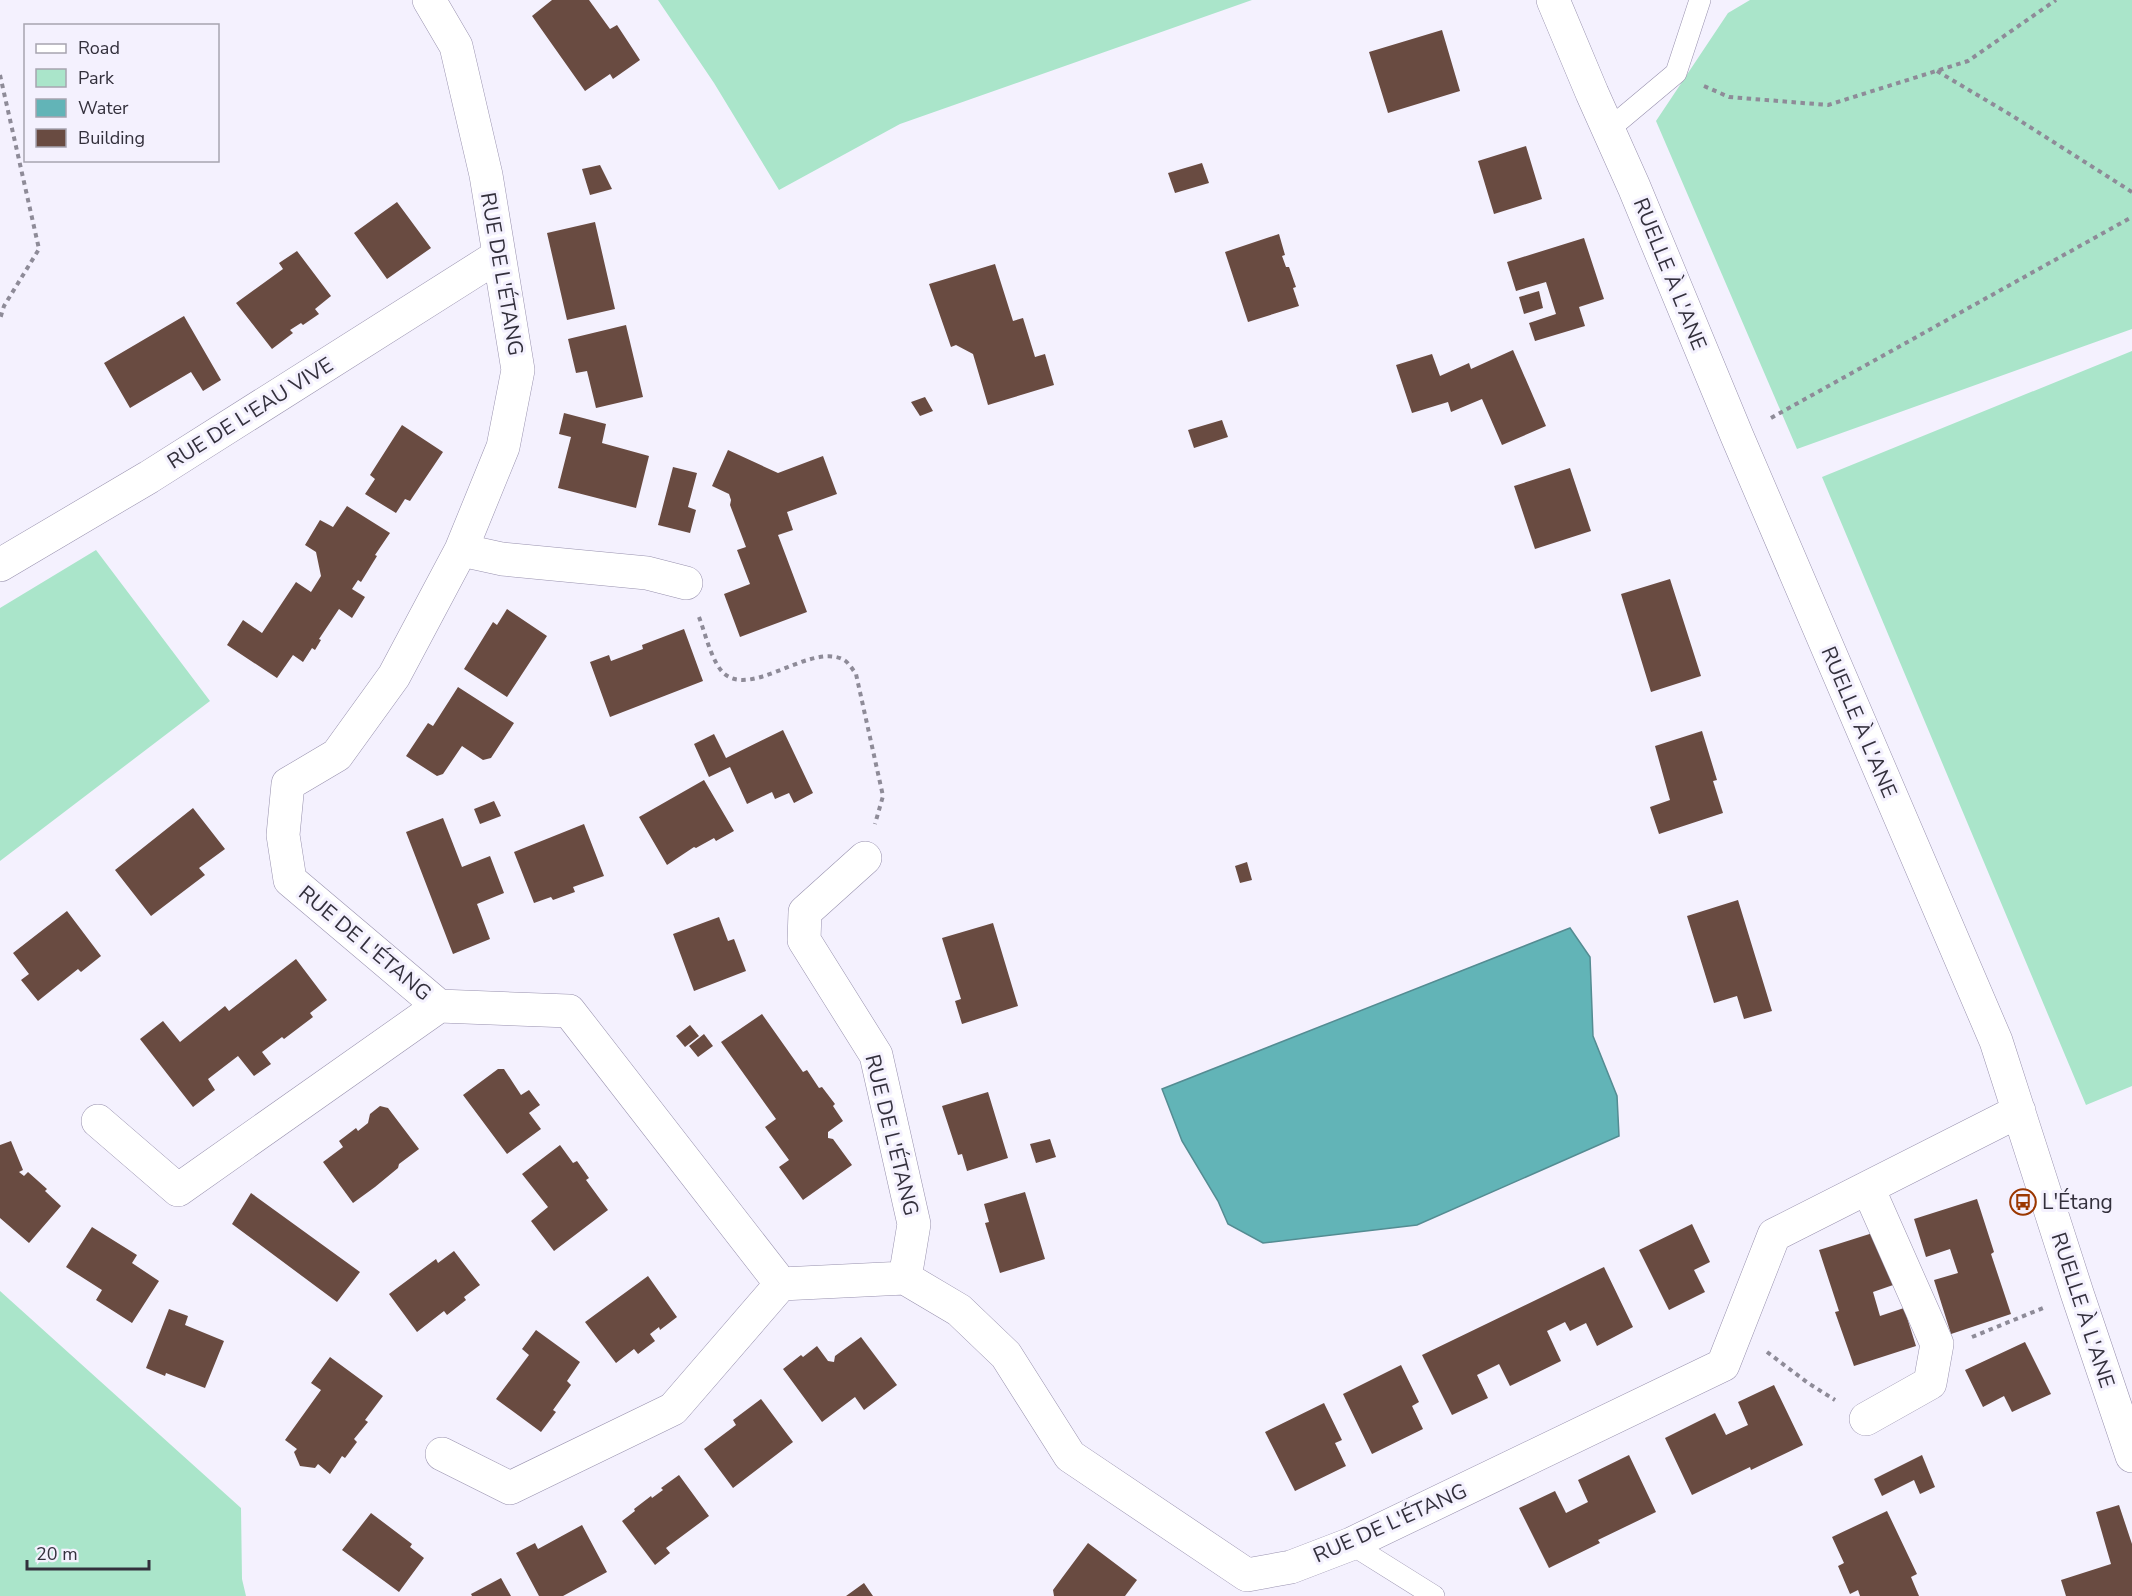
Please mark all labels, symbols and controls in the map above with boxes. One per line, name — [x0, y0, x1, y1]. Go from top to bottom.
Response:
legend — [24, 24, 219, 162]
text: Road — [78, 36, 120, 60]
text: Park — [78, 66, 115, 90]
text: Water — [78, 96, 129, 120]
text: Building — [78, 126, 145, 150]
street label: RUE DE L'ÉTANG — [474, 190, 530, 358]
street label: RUELLE À L'ANE — [1627, 194, 1713, 354]
street label: RUE DE L'EAU VIVE — [162, 351, 338, 475]
street label: RUELLE À L'ANE — [1814, 642, 1904, 802]
street label: RUE DE L'ÉTANG — [293, 879, 437, 1007]
street label: RUE DE L'ÉTANG — [858, 1051, 926, 1219]
bus stop icon: L'Étang — [2008, 1187, 2038, 1217]
place label: L'Étang — [2042, 1188, 2113, 1216]
street label: RUELLE À L'ANE — [2045, 1229, 2121, 1391]
street label: RUE DE L'ÉTANG — [1309, 1477, 1471, 1569]
scale bar — [27, 1533, 148, 1571]
text: 20 m — [36, 1542, 78, 1566]

